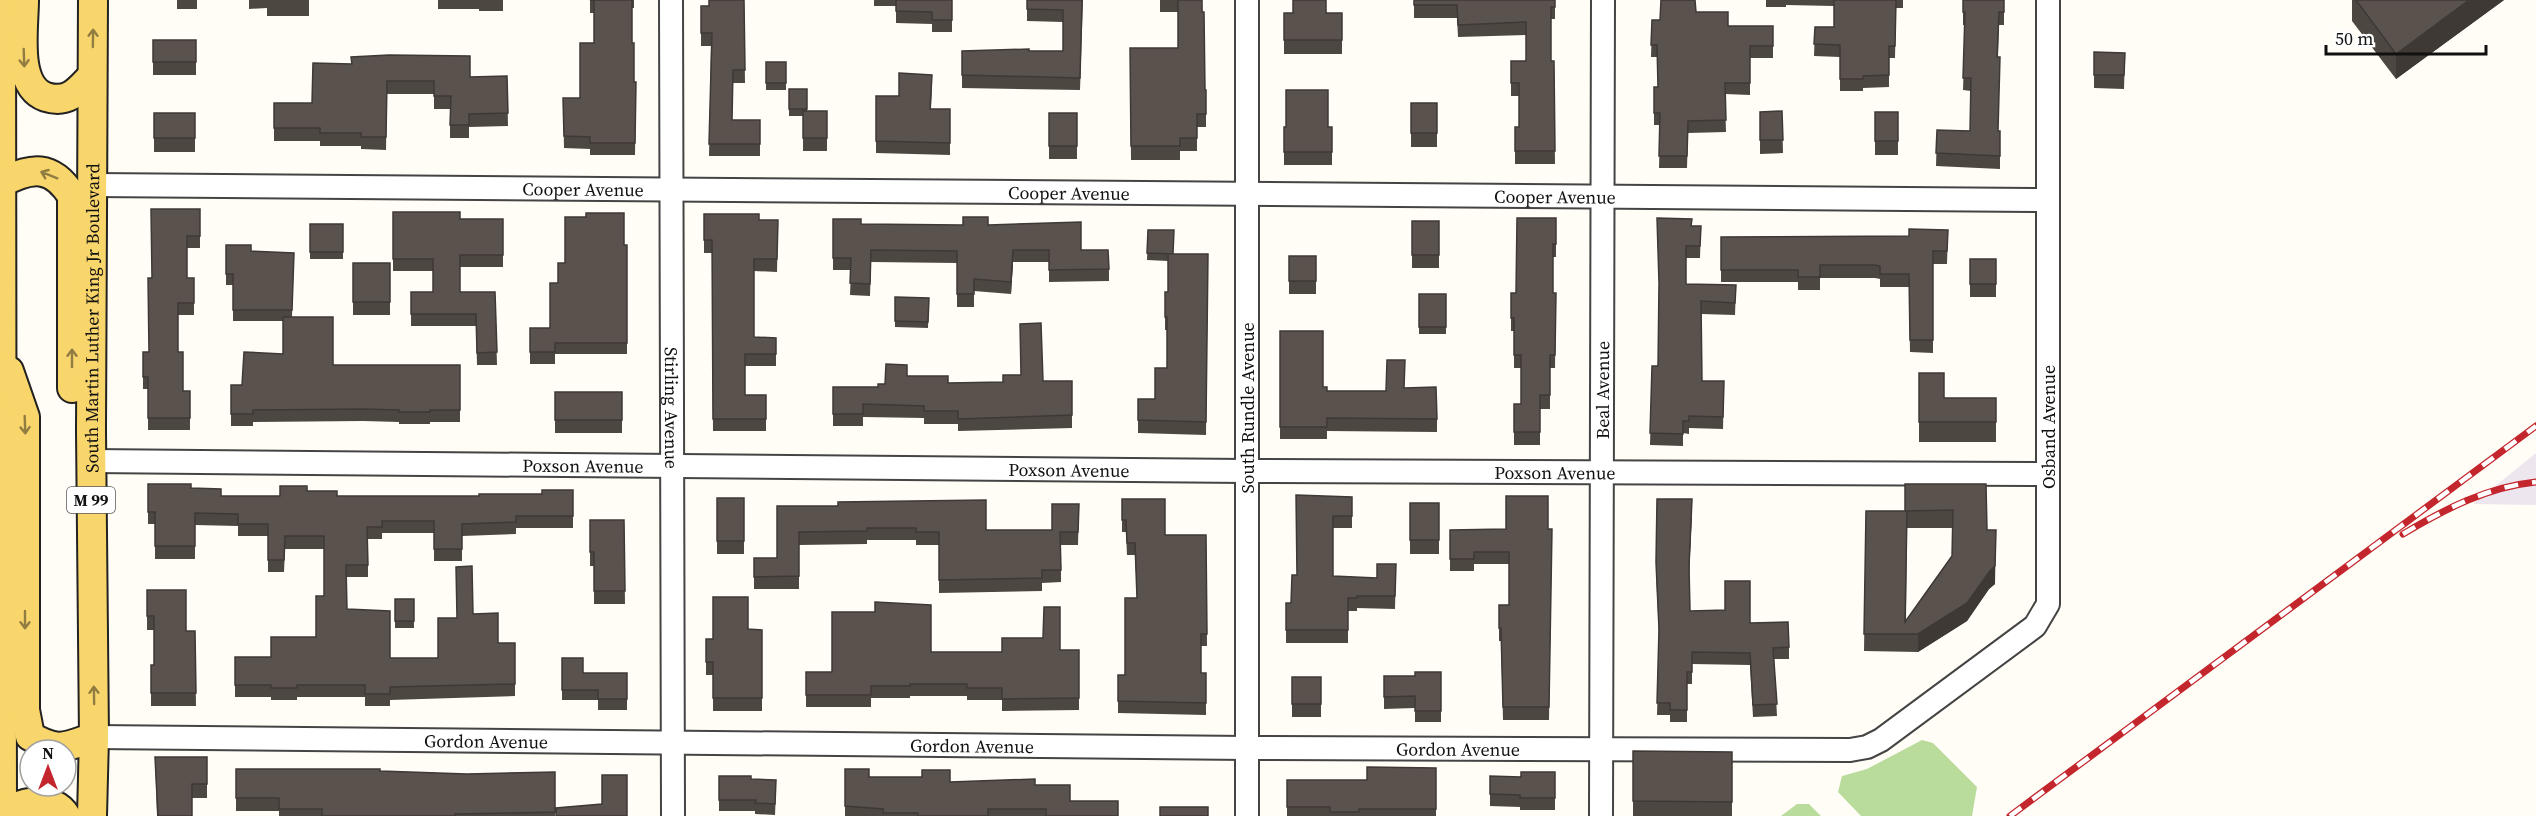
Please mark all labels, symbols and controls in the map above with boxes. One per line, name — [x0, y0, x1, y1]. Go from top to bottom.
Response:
scale bar — [2326, 18, 2486, 56]
text: 50 m — [2335, 26, 2373, 51]
one-way arrow — [87, 29, 99, 49]
one-way arrow — [18, 48, 30, 68]
street label: South Martin Luther King Jr Boulevard — [78, 163, 105, 473]
one-way arrow — [40, 169, 58, 180]
street label: Cooper Avenue — [522, 176, 644, 202]
street label: Cooper Avenue — [1008, 180, 1130, 205]
street label: Cooper Avenue — [1494, 183, 1616, 209]
street label: South Rundle Avenue — [1235, 322, 1260, 494]
street label: Beal Avenue — [1589, 341, 1615, 439]
street label: Stirling Avenue — [659, 347, 685, 469]
one-way arrow — [66, 349, 78, 369]
street label: Osband Avenue — [2036, 365, 2061, 489]
one-way arrow — [19, 414, 30, 434]
street label: Poxson Avenue — [522, 452, 644, 478]
street label: Poxson Avenue — [1008, 456, 1130, 482]
street label: Poxson Avenue — [1494, 459, 1616, 485]
road number: M 99 — [67, 487, 115, 513]
one-way arrow — [19, 609, 31, 629]
one-way arrow — [88, 685, 99, 705]
street label: Gordon Avenue — [424, 728, 548, 754]
street label: Gordon Avenue — [910, 732, 1034, 758]
street label: Gordon Avenue — [1396, 736, 1520, 761]
north arrow — [18, 738, 78, 798]
text: N — [42, 742, 54, 764]

